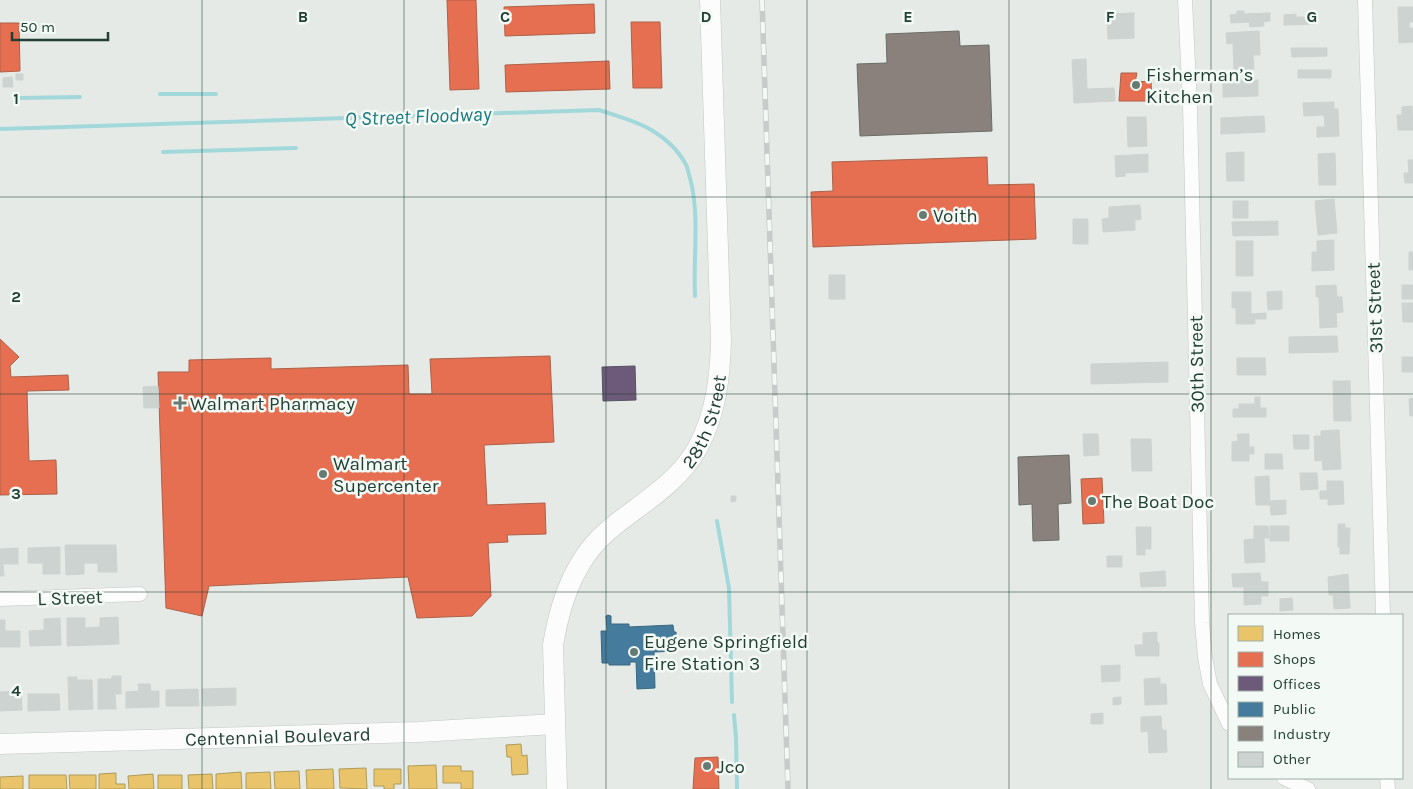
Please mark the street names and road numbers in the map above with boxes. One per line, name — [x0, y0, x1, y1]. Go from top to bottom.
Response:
street label: 31st Street — [1362, 262, 1388, 354]
street label: 30th Street — [1185, 315, 1209, 413]
street label: 28th Street — [678, 374, 731, 473]
street label: L Street — [37, 586, 103, 610]
street label: Centennial Boulevard — [185, 723, 371, 751]

